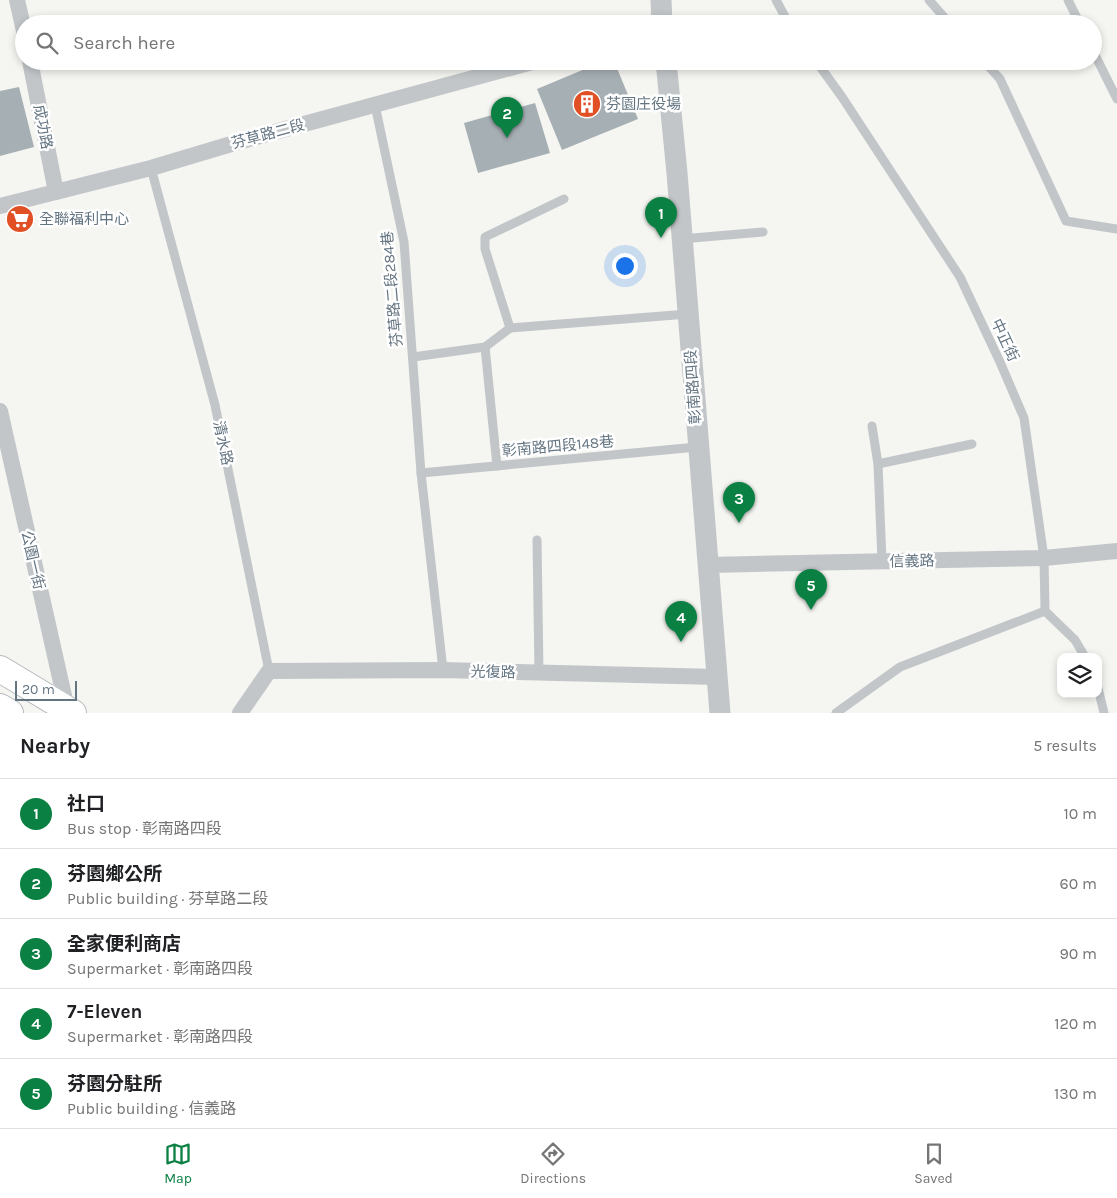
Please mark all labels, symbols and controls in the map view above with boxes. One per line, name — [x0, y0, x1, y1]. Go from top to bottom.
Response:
search box — [15, 15, 1102, 70]
icon: search — [33, 29, 61, 57]
text: Search here — [73, 32, 175, 54]
building icon: 芬園庄役場 — [572, 89, 602, 119]
place label: 芬園庄役場 — [606, 95, 681, 113]
pin: 2 — [491, 97, 523, 138]
street label: 成功路 — [30, 103, 56, 151]
street label: 芬草路二段 — [229, 116, 307, 152]
pin: 1 — [645, 197, 677, 238]
supermarket icon: 全聯福利中心 — [5, 204, 35, 234]
place label: 全聯福利中心 — [39, 210, 129, 228]
street label: 芬草路二段284巷 — [378, 230, 406, 348]
your location — [612, 253, 638, 279]
street label: 中正街 — [987, 316, 1023, 364]
street label: 彰南路四段 — [681, 349, 705, 425]
street label: 清水路 — [210, 419, 236, 467]
street label: 彰南路四段148巷 — [501, 432, 615, 460]
pin: 3 — [723, 482, 755, 523]
street label: 公園一街 — [17, 529, 49, 591]
street label: 信義路 — [889, 552, 935, 570]
pin: 5 — [795, 569, 827, 610]
pin: 4 — [665, 601, 697, 642]
map controls — [1057, 653, 1102, 698]
button: layers — [1057, 653, 1102, 698]
street label: 光復路 — [470, 663, 516, 681]
scale bar — [15, 678, 78, 701]
text: 20 m — [22, 681, 55, 698]
text: Nearby — [20, 734, 90, 758]
text: 5 results — [1033, 736, 1097, 755]
text: 社口 — [67, 793, 105, 815]
text: 1 — [33, 804, 39, 823]
text: 10 m — [1063, 804, 1097, 823]
text: Bus stop · 彰南路四段 — [67, 819, 222, 838]
text: 芬園鄉公所 — [67, 863, 162, 885]
text: 2 — [31, 874, 41, 893]
text: 60 m — [1060, 874, 1097, 893]
text: Public building · 芬草路二段 — [67, 889, 268, 908]
text: 全家便利商店 — [67, 933, 181, 955]
text: 3 — [31, 944, 41, 963]
text: 90 m — [1059, 944, 1097, 963]
text: Supermarket · 彰南路四段 — [67, 959, 253, 978]
text: 7-Eleven — [67, 1001, 142, 1023]
text: 4 — [31, 1014, 41, 1033]
text: 120 m — [1054, 1014, 1097, 1033]
text: Supermarket · 彰南路四段 — [67, 1027, 253, 1046]
text: 芬園分駐所 — [67, 1073, 162, 1095]
text: 5 — [31, 1084, 41, 1103]
text: 130 m — [1054, 1084, 1097, 1103]
text: Public building · 信義路 — [67, 1099, 236, 1118]
tab: Map — [164, 1140, 192, 1187]
tab: Directions — [520, 1140, 586, 1187]
tab: Saved — [914, 1140, 953, 1187]

